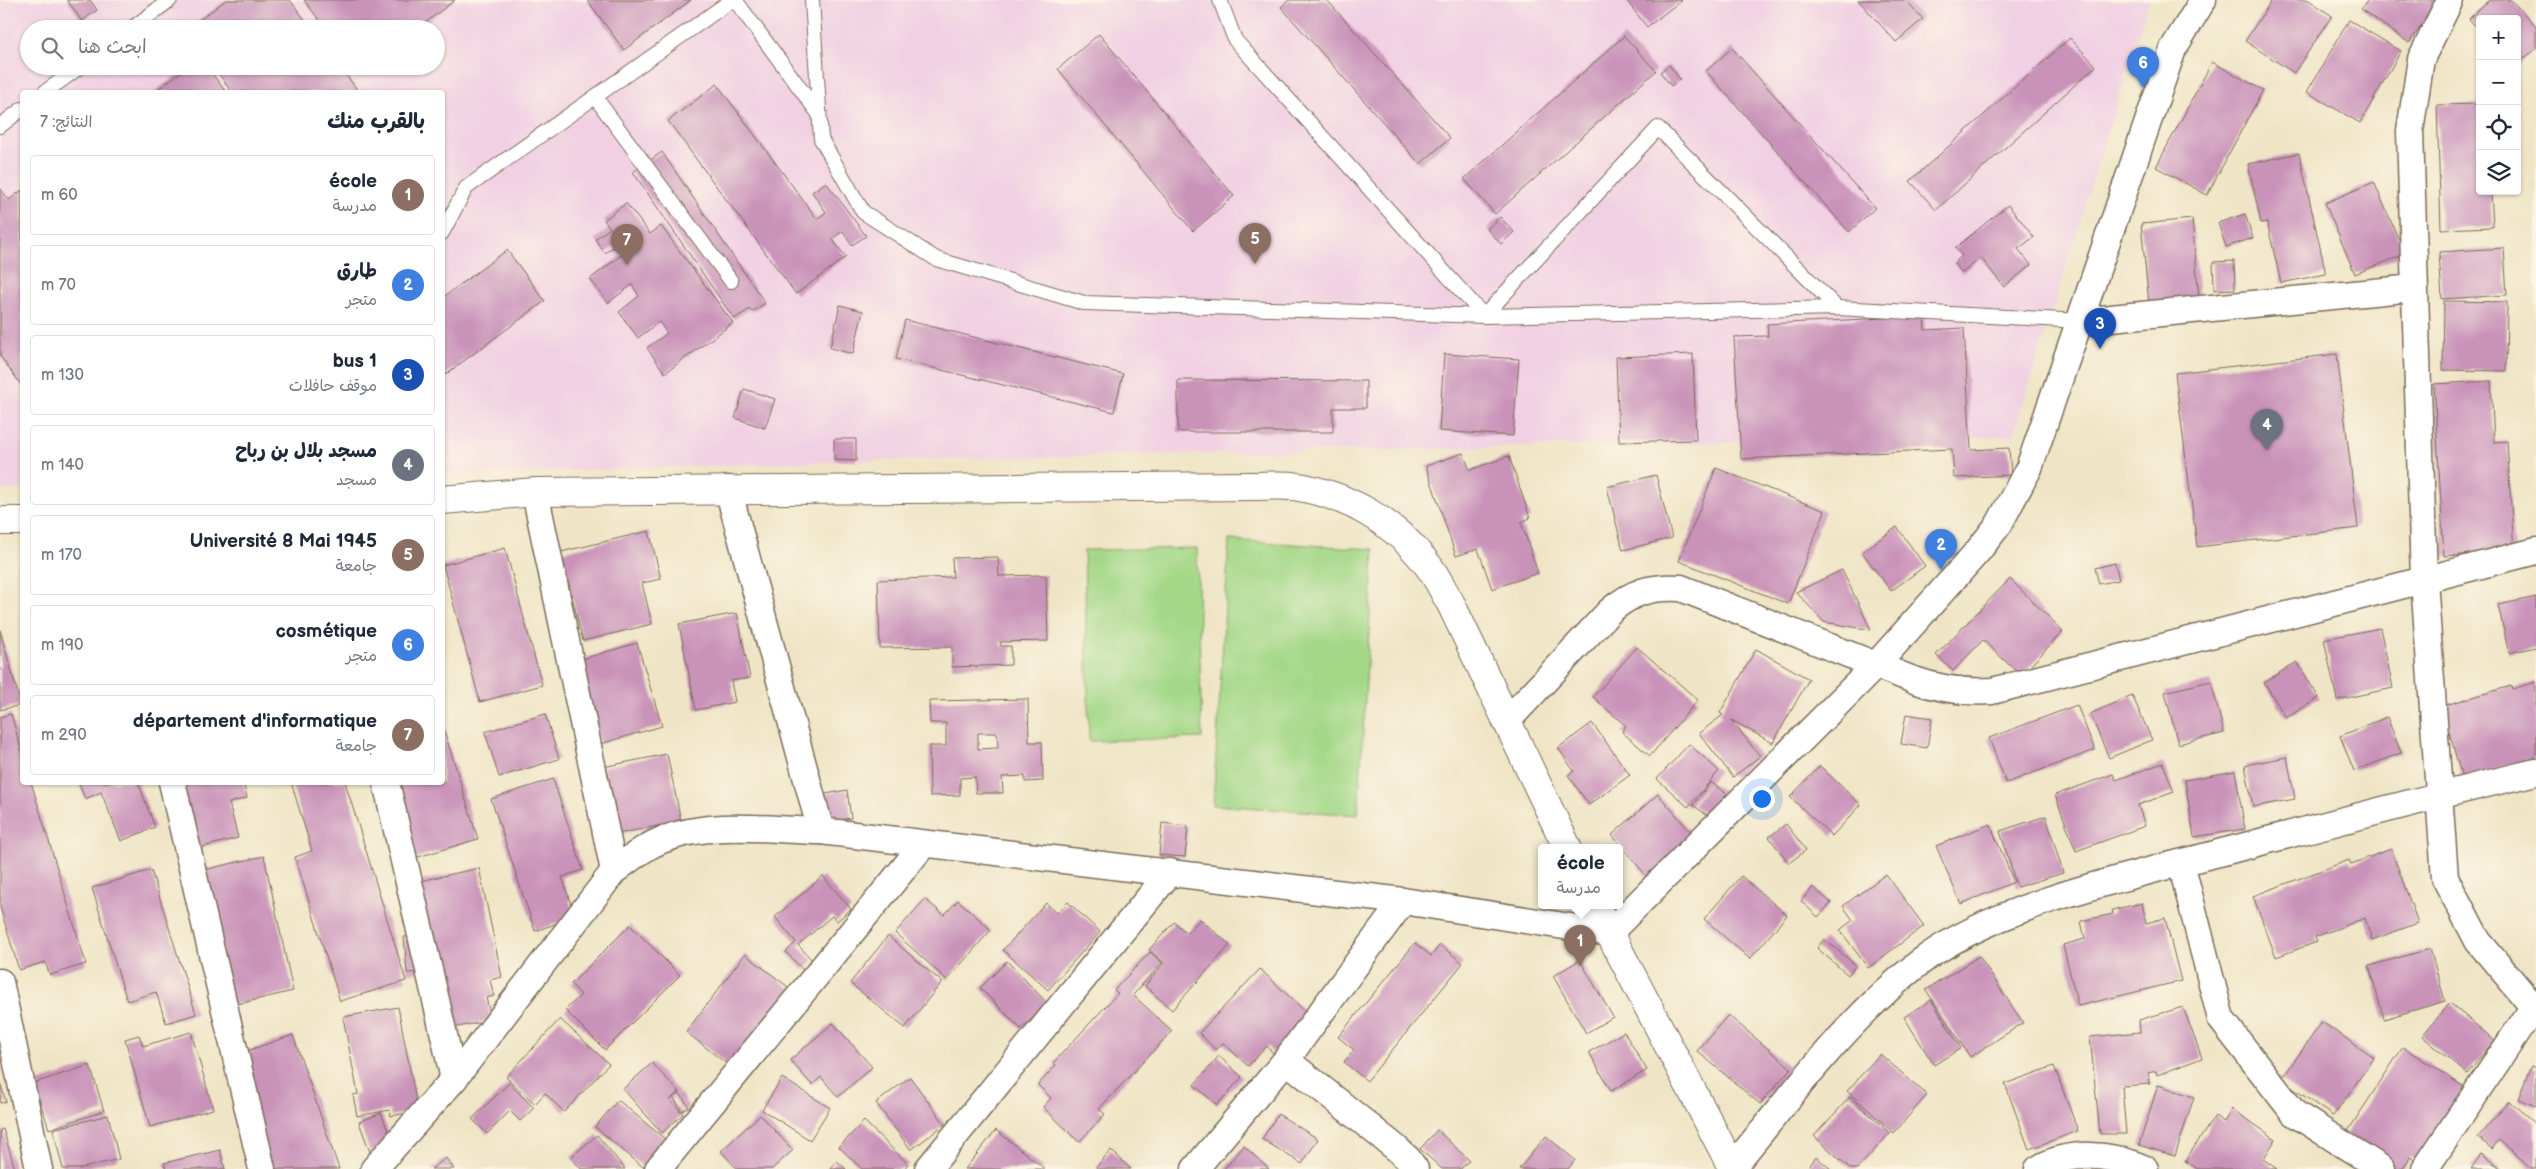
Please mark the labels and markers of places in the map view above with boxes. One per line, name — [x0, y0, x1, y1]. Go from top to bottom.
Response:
pin: 6 — [2127, 47, 2159, 88]
pin: 5 — [1239, 223, 1271, 264]
pin: 7 — [611, 224, 643, 265]
pin: 3 — [2084, 308, 2116, 349]
pin: 4 — [2251, 409, 2283, 450]
pin: 2 — [1925, 529, 1957, 570]
pin: 1 — [1564, 925, 1596, 966]

